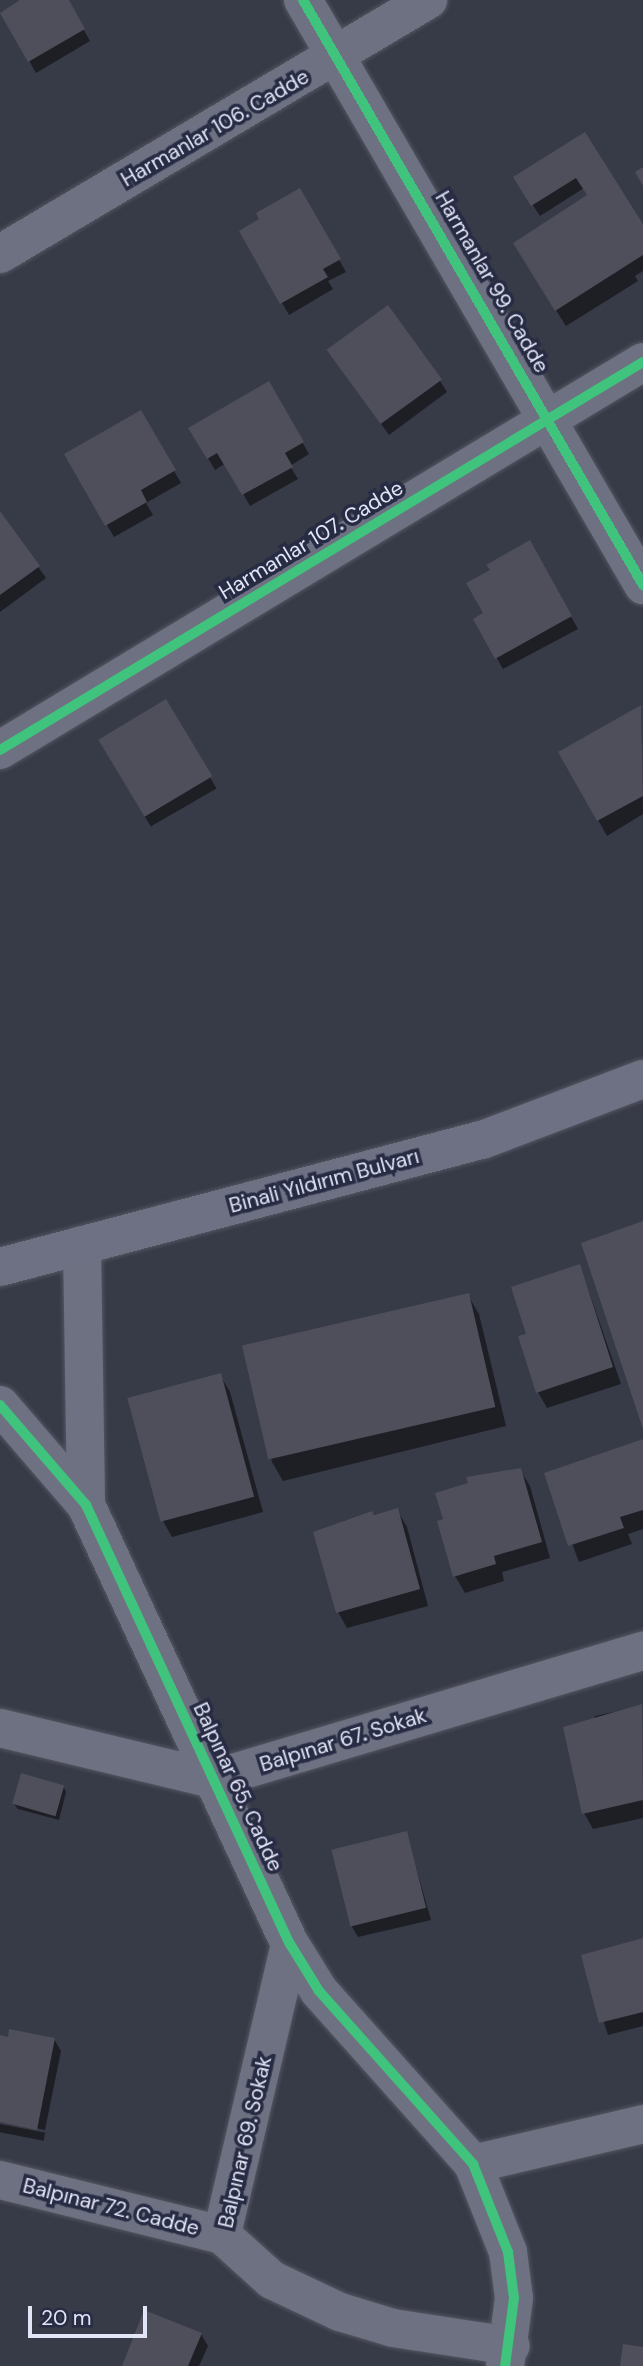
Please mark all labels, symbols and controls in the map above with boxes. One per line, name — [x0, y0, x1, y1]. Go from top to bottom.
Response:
street label: Harmanlar 106. Cadde — [117, 64, 313, 192]
street label: Harmanlar 99. Cadde — [430, 187, 554, 377]
street label: Harmanlar 107. Cadde — [214, 475, 408, 605]
street label: Binali Yıldırım Bulvarı — [226, 1144, 422, 1218]
street label: Balpınar 65. Cadde — [188, 1699, 288, 1875]
street label: Balpınar 67. Sokak — [257, 1703, 429, 1777]
street label: Balpınar 69. Sokak — [213, 2054, 277, 2230]
street label: Balpınar 72. Cadde — [20, 2173, 202, 2241]
scale bar — [32, 2292, 150, 2336]
text: 20 m — [41, 2304, 92, 2332]

